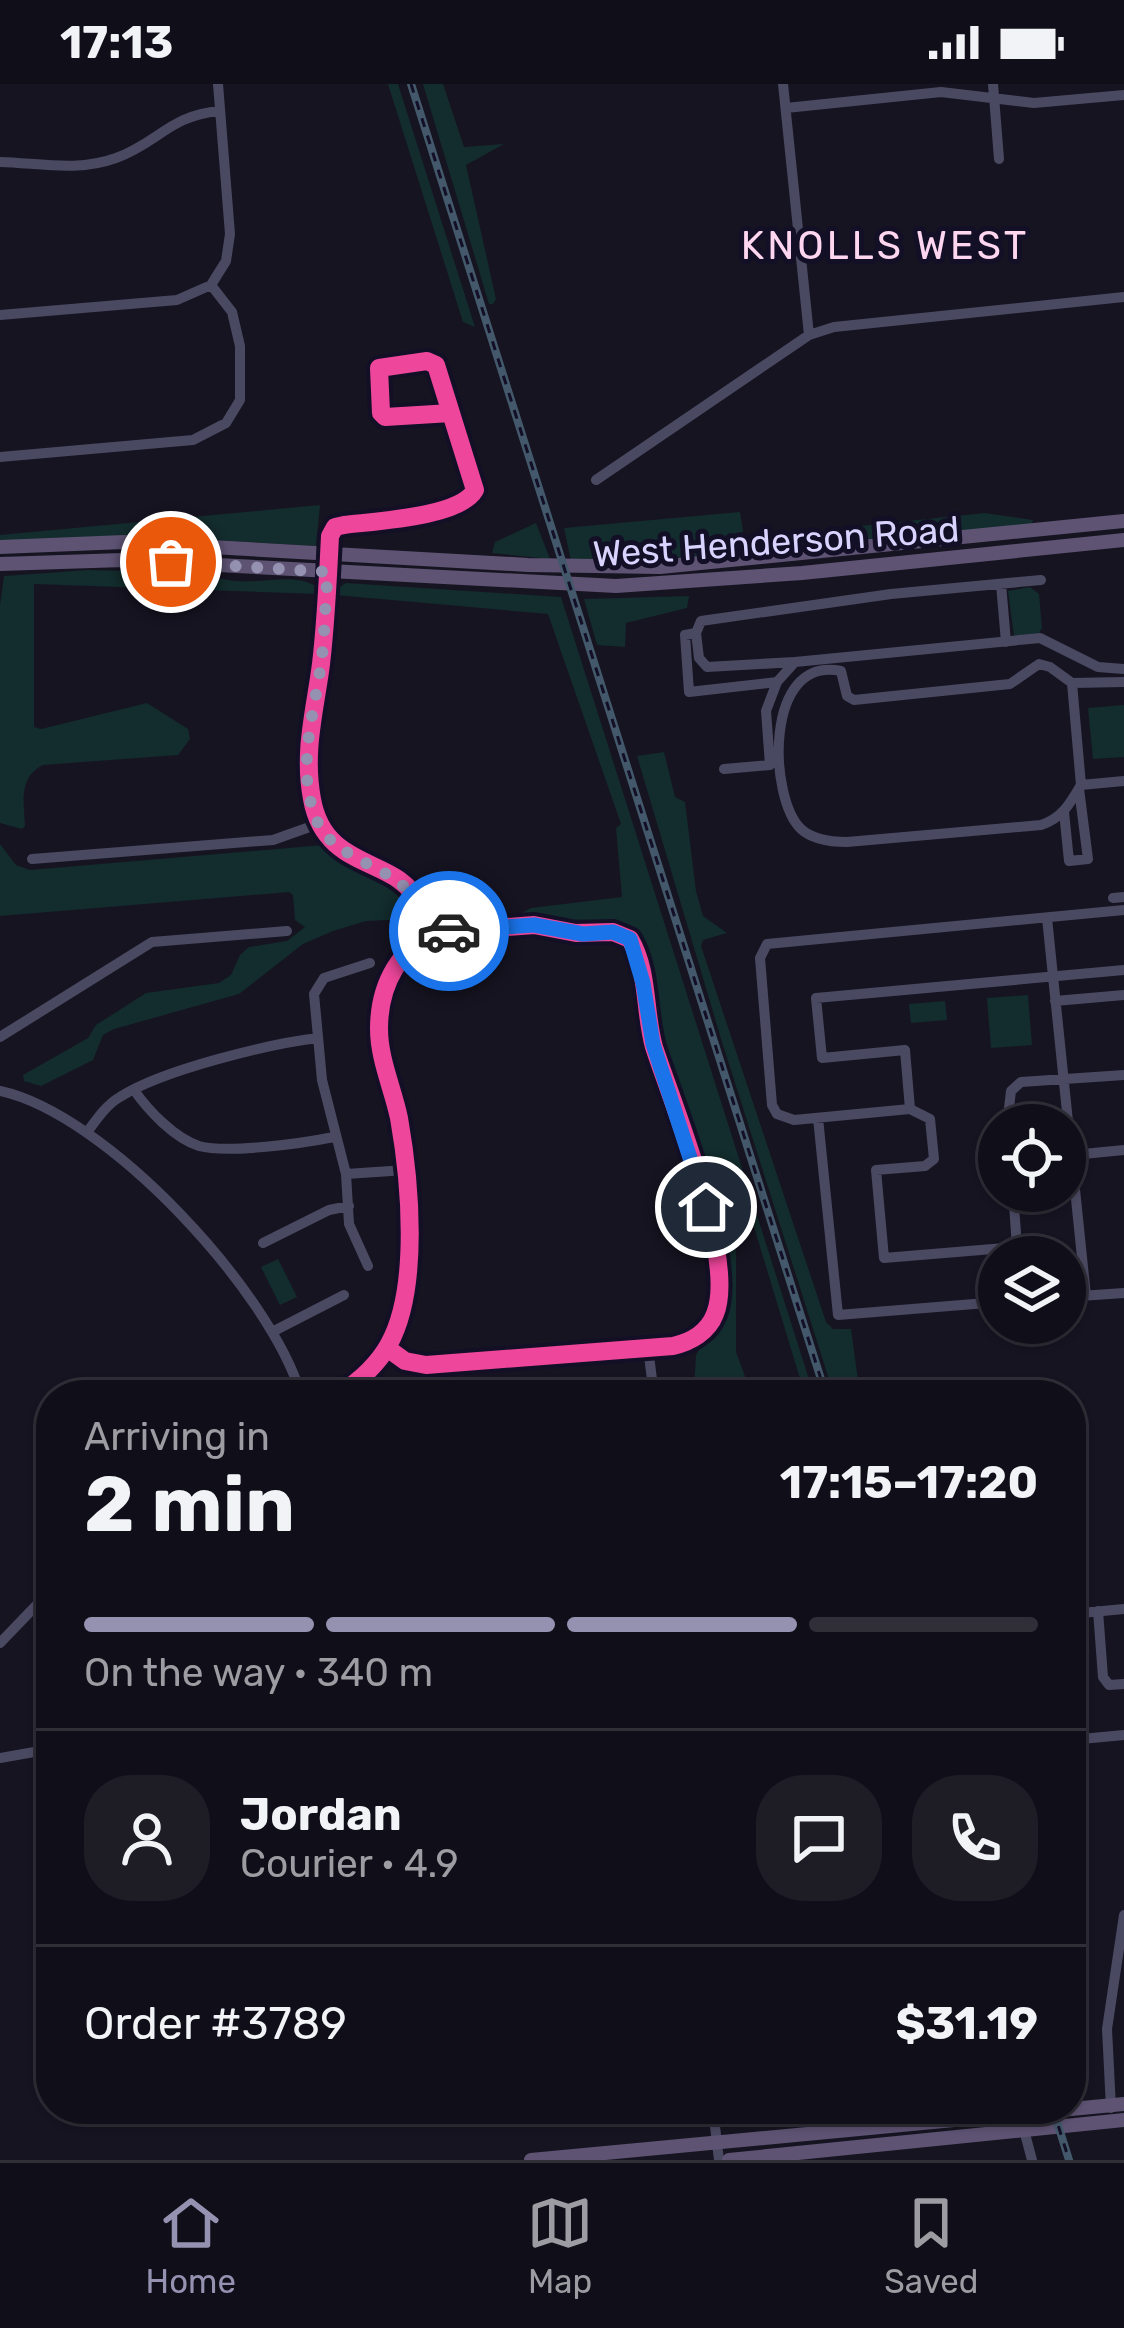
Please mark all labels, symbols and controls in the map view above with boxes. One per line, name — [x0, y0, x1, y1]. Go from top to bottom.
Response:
text: 17:13 — [60, 16, 173, 69]
district label: KNOLLS WEST — [741, 223, 1029, 269]
street label: West Henderson Road — [591, 507, 961, 576]
pin — [120, 511, 222, 613]
icon: bag — [138, 529, 204, 595]
courier — [389, 871, 509, 991]
icon: car — [416, 898, 482, 964]
map controls — [978, 1104, 1086, 1344]
button: locate — [978, 1104, 1086, 1212]
pin — [655, 1156, 757, 1258]
icon: home — [673, 1174, 739, 1240]
button: layers — [978, 1236, 1086, 1344]
text: Arriving in — [84, 1414, 270, 1460]
text: 17:15–17:20 — [780, 1456, 1038, 1509]
text: 2 min — [84, 1458, 295, 1551]
text: On the way · 340 m — [84, 1650, 433, 1696]
button: person — [84, 1775, 210, 1901]
button: chat — [756, 1775, 882, 1901]
button: phone — [912, 1775, 1038, 1901]
text: Jordan — [240, 1788, 402, 1841]
text: Courier · 4.9 — [240, 1841, 459, 1887]
text: Order #3789 — [84, 1997, 347, 2050]
text: $31.19 — [895, 1997, 1038, 2050]
tab: Home — [146, 2190, 236, 2301]
tab: Map — [527, 2190, 593, 2301]
tab: Saved — [884, 2190, 978, 2301]

